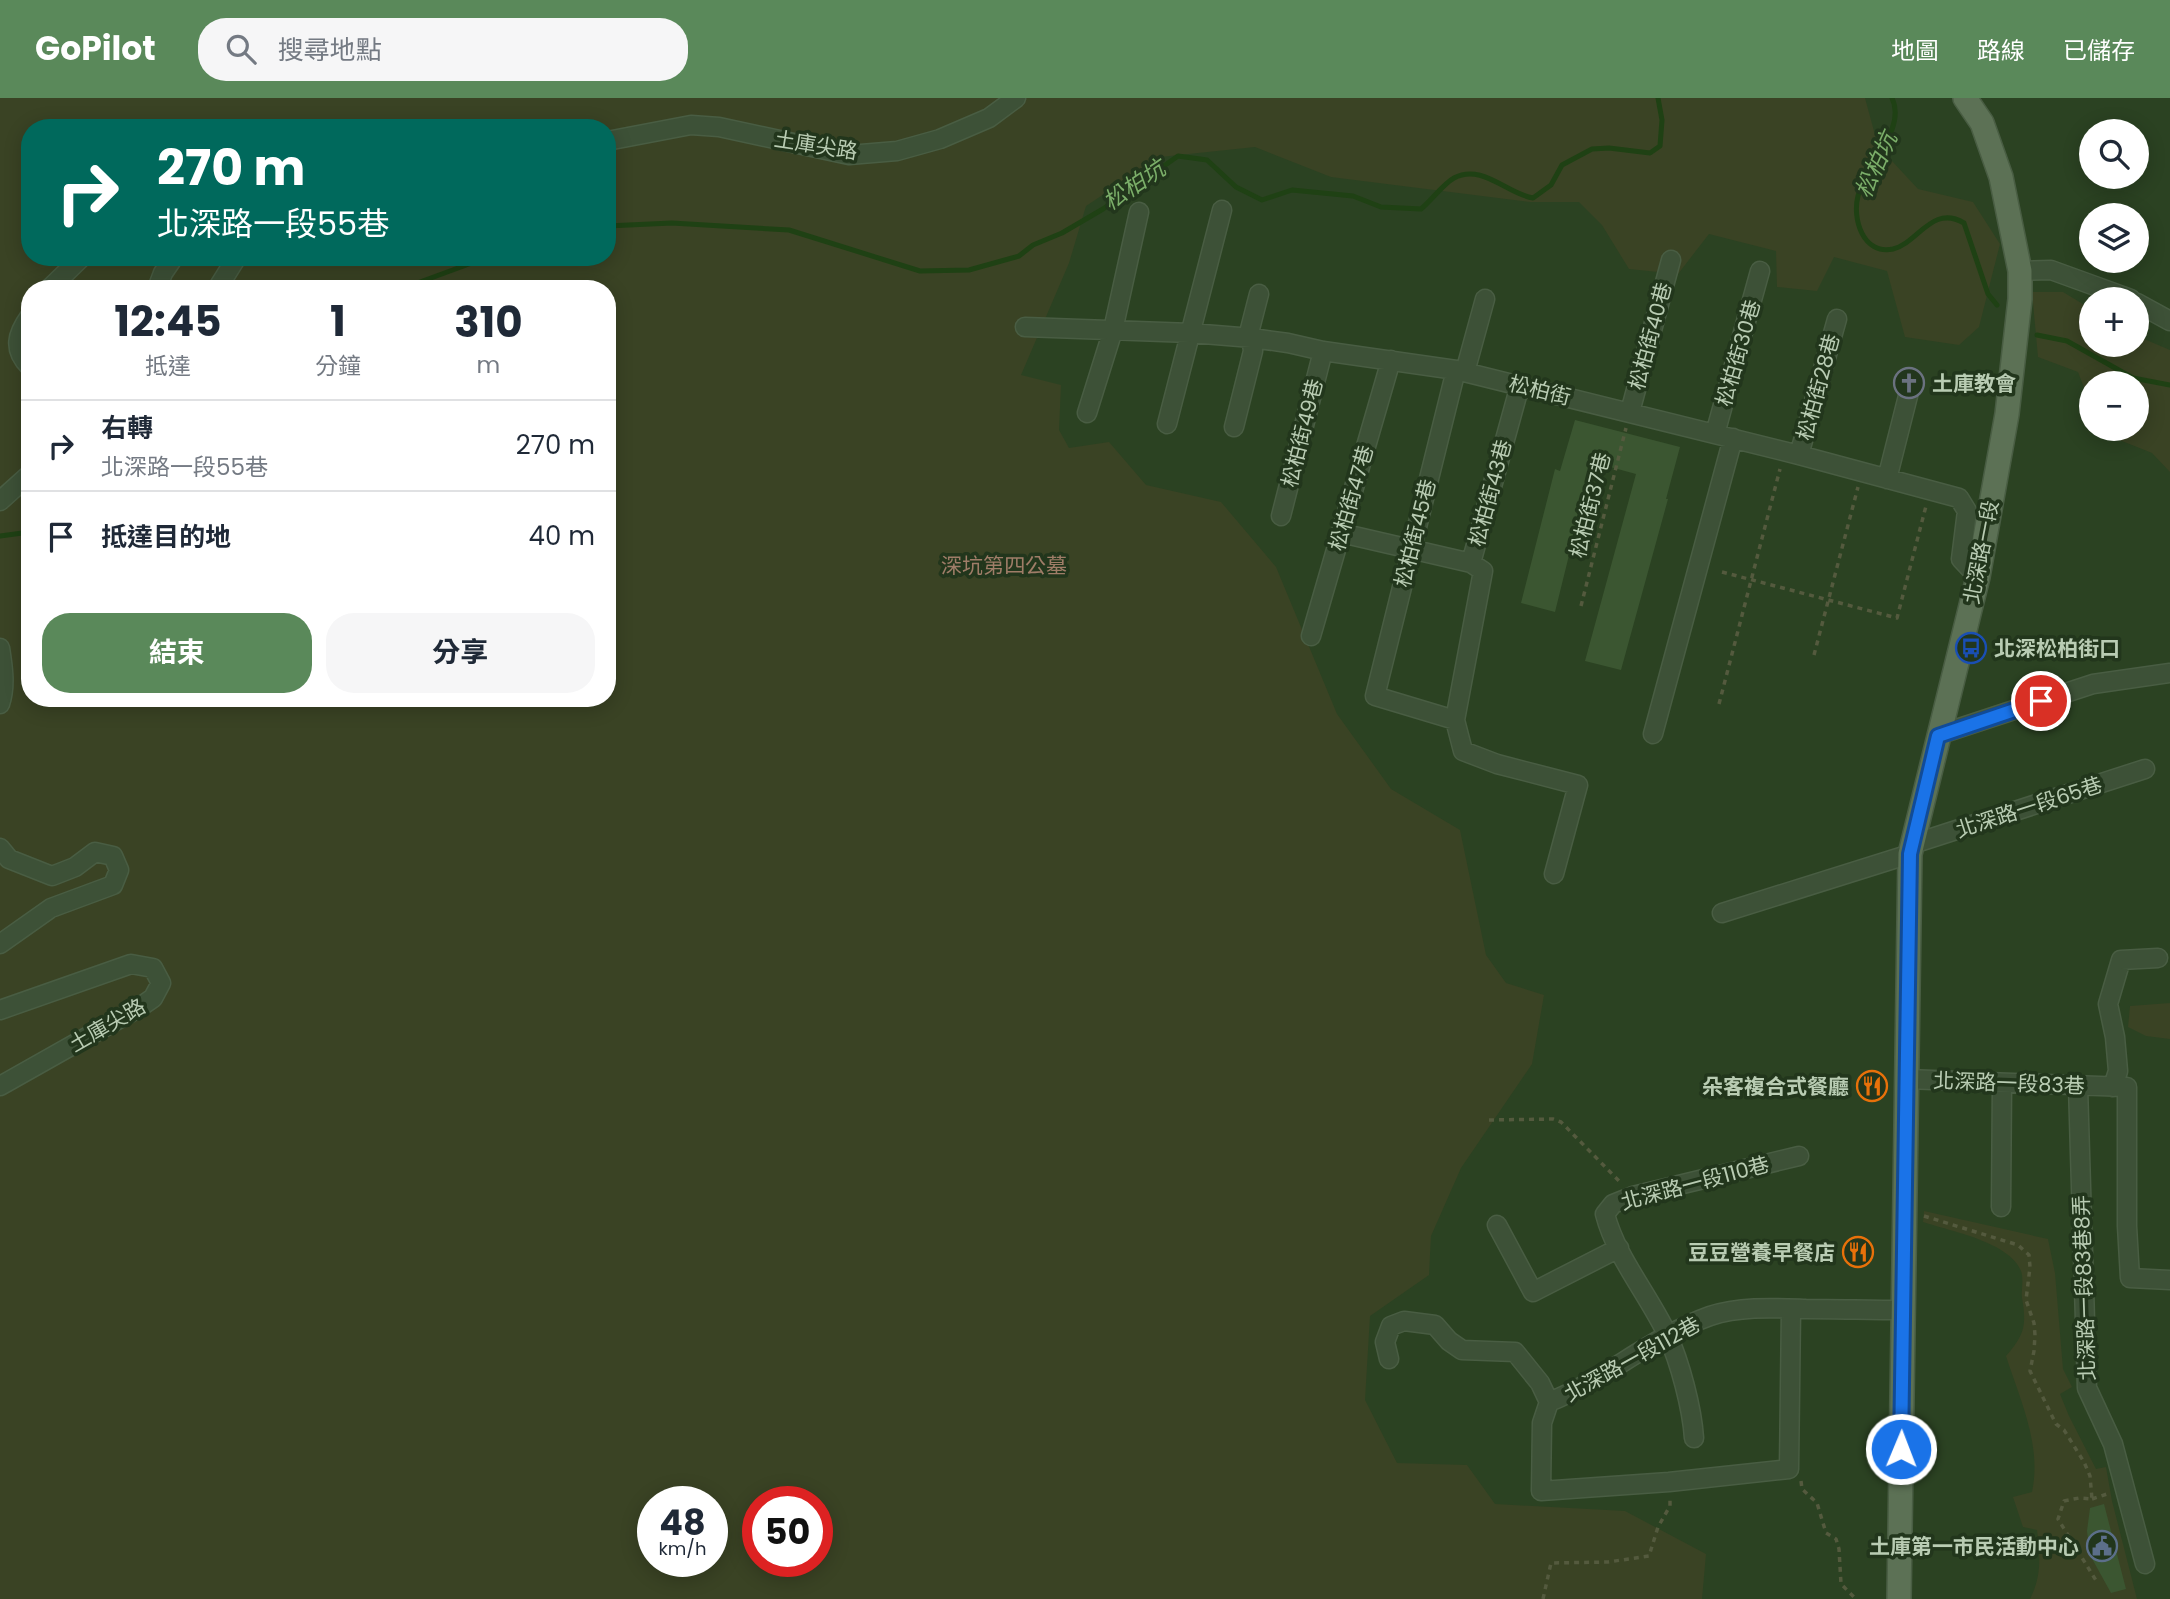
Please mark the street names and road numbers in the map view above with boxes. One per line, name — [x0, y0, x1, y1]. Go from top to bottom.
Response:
street label: 土庫尖路 — [772, 124, 860, 166]
street label: 松柏街40巷 — [1622, 279, 1678, 393]
street label: 松柏街30巷 — [1709, 296, 1767, 410]
street label: 松柏街28巷 — [1790, 330, 1846, 444]
street label: 松柏街 — [1506, 368, 1574, 412]
street label: 松柏街49巷 — [1275, 376, 1329, 490]
street label: 松柏街43巷 — [1462, 436, 1518, 550]
street label: 松柏街47巷 — [1322, 442, 1380, 554]
street label: 松柏街37巷 — [1563, 449, 1617, 561]
street label: 松柏街45巷 — [1388, 476, 1442, 590]
street label: 北深路一段 — [1957, 498, 2005, 606]
street label: 北深路一段65巷 — [1952, 770, 2106, 844]
street label: 土庫尖路 — [63, 991, 151, 1059]
street label: 北深路一段83巷 — [1933, 1066, 2085, 1100]
street label: 北深路一段110巷 — [1618, 1149, 1772, 1217]
street label: 北深路一段83巷8弄 — [2066, 1195, 2102, 1381]
street label: 北深路一段112巷 — [1559, 1310, 1705, 1408]

